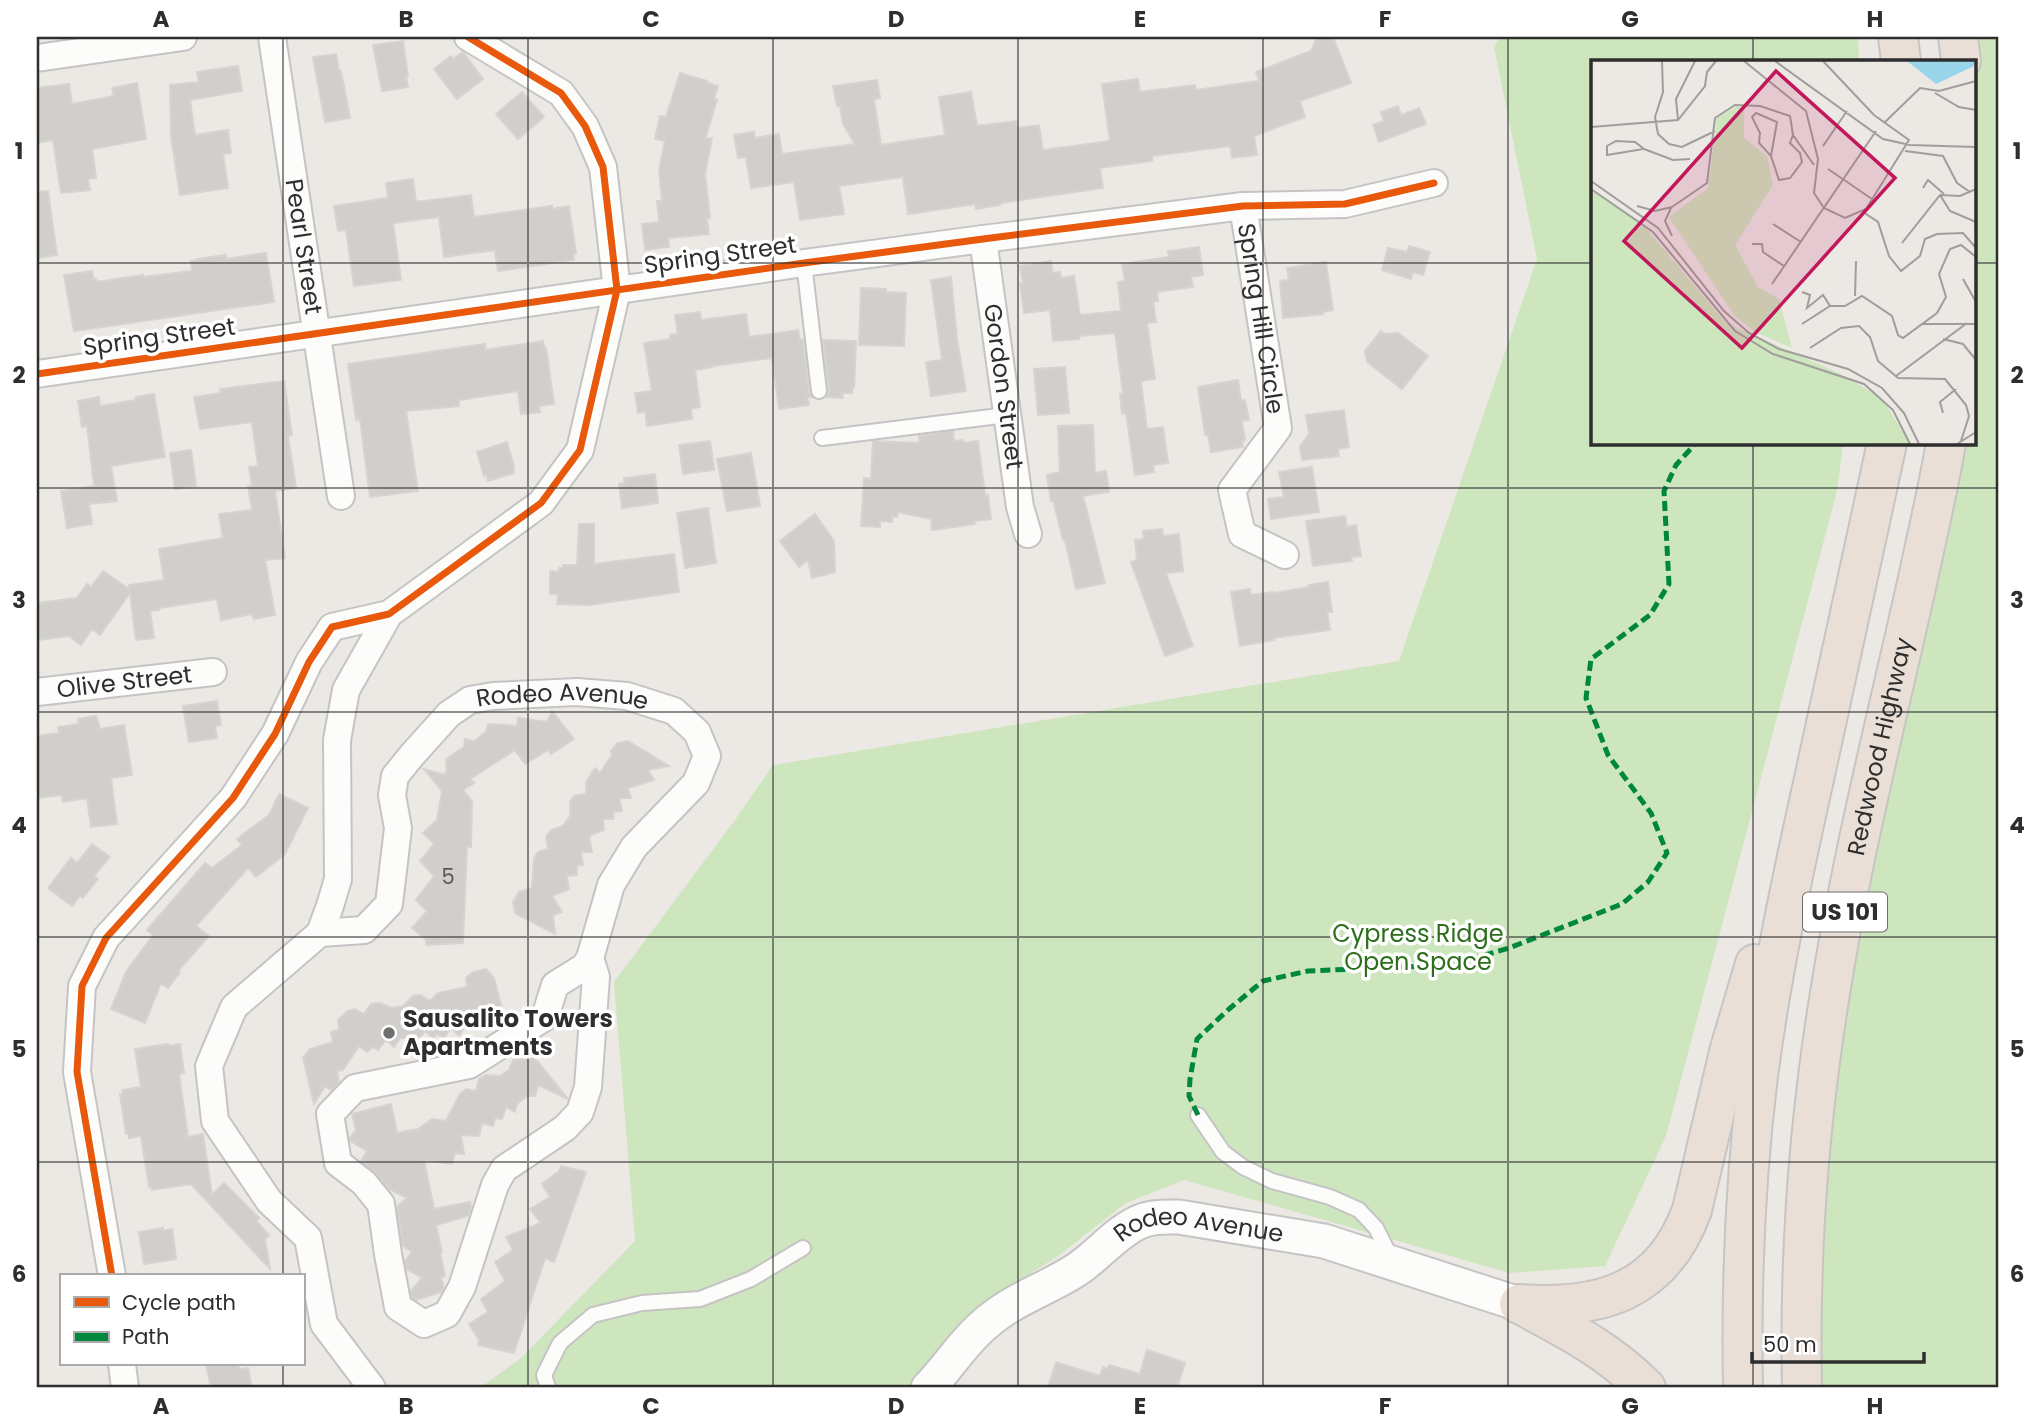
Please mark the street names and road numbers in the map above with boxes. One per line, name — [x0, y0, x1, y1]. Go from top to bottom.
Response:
street label: Pearl Street — [278, 177, 330, 317]
street label: Spring Hill Circle — [1230, 221, 1293, 416]
street label: Spring Street — [642, 227, 798, 282]
street label: Gordon Street — [976, 302, 1032, 471]
street label: Spring Street — [81, 309, 237, 364]
street label: Redwood Highway — [1839, 634, 1920, 858]
street label: Olive Street — [55, 658, 194, 706]
street label: Rodeo Avenue — [473, 675, 653, 718]
road number: US 101 — [1803, 892, 1887, 931]
street label: Rodeo Avenue — [1106, 1199, 1286, 1250]

